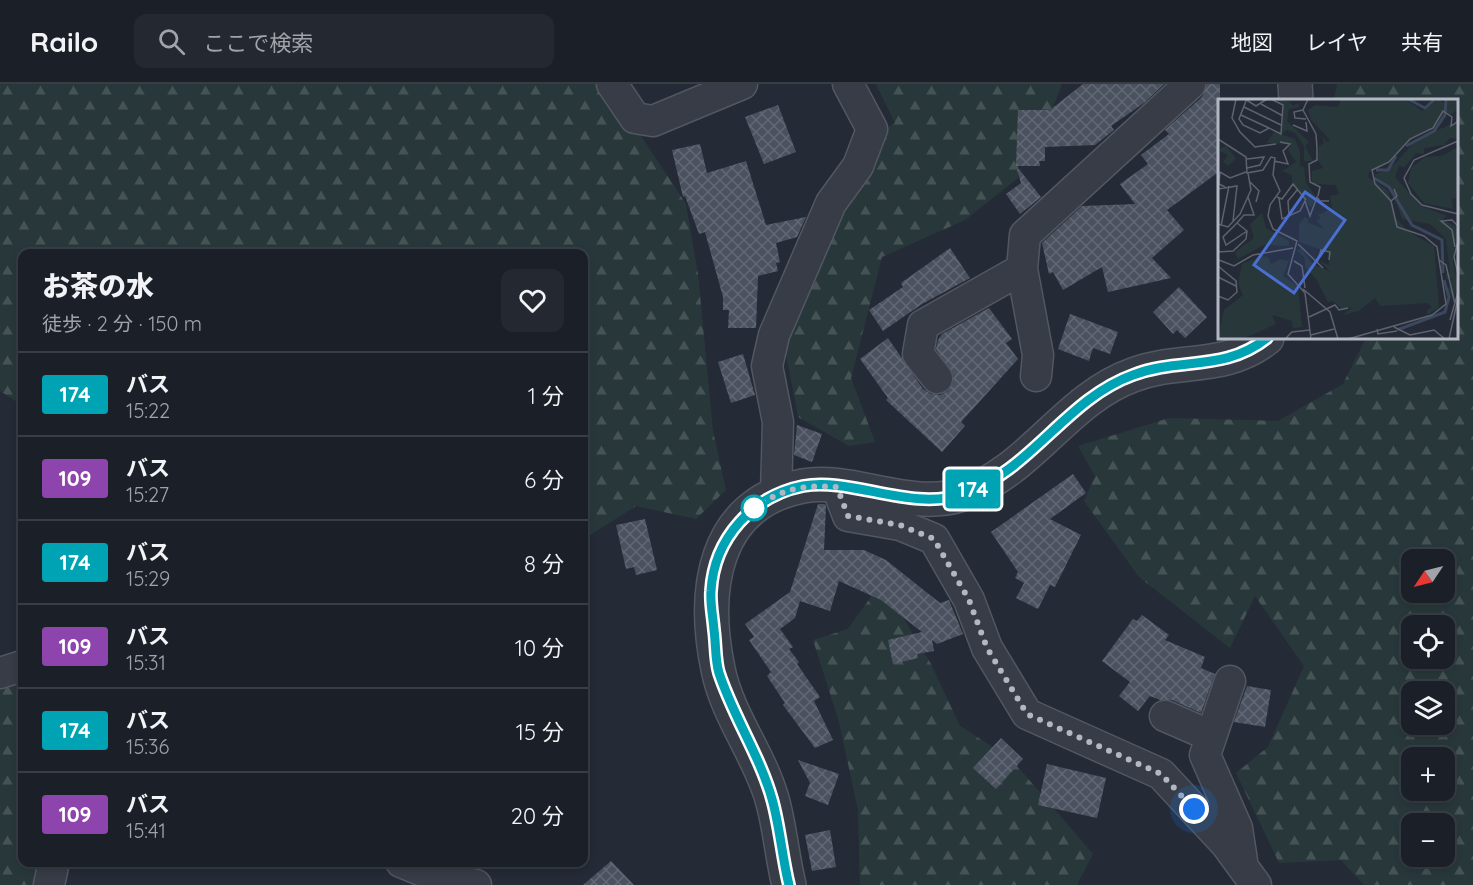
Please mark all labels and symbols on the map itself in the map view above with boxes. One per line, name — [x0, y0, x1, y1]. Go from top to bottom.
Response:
inset map — [1218, 99, 1458, 339]
line badge: 174 — [938, 470, 1008, 508]
unlabelled marker — [741, 495, 767, 521]
north arrow — [1401, 549, 1455, 603]
your location — [1179, 794, 1209, 824]

